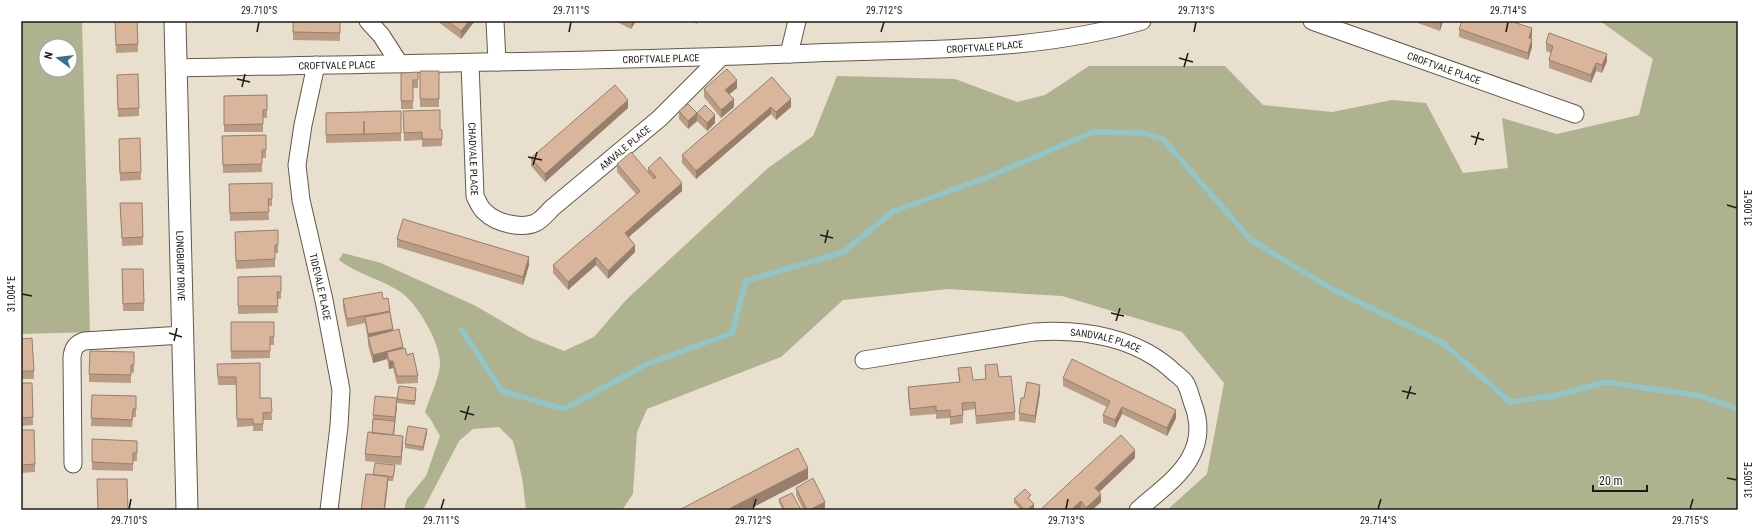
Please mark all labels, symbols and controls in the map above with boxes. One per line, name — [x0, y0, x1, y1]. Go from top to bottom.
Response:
text: 29.710°S — [241, 5, 277, 16]
text: 29.711°S — [553, 5, 589, 16]
text: 29.712°S — [866, 5, 902, 16]
text: 29.713°S — [1178, 5, 1214, 16]
text: 29.714°S — [1490, 5, 1526, 16]
north arrow — [38, 38, 78, 78]
street label: CROFTVALE PLACE — [946, 39, 1024, 55]
text: N — [42, 50, 56, 60]
street label: CROFTVALE PLACE — [1406, 50, 1482, 86]
street label: CROFTVALE PLACE — [622, 52, 700, 65]
street label: CROFTVALE PLACE — [298, 59, 376, 71]
street label: CHADVALE PLACE — [466, 122, 480, 196]
street label: AMVALE PLACE — [597, 123, 653, 172]
text: 31.006°E — [1743, 190, 1754, 226]
street label: LONGBURY DRIVE — [174, 231, 187, 301]
street label: TIDEVALE PLACE — [307, 252, 333, 321]
text: 31.004°E — [6, 276, 17, 312]
street label: SANDVALE PLACE — [1070, 327, 1143, 355]
text: 31.005°E — [1743, 462, 1754, 498]
scale bar — [1593, 467, 1647, 493]
text: 20 m — [1599, 474, 1623, 488]
text: 29.710°S — [111, 515, 147, 526]
text: 29.711°S — [423, 515, 459, 526]
text: 29.712°S — [735, 515, 771, 526]
text: 29.713°S — [1048, 515, 1084, 526]
text: 29.714°S — [1360, 515, 1396, 526]
text: 29.715°S — [1672, 515, 1708, 526]

